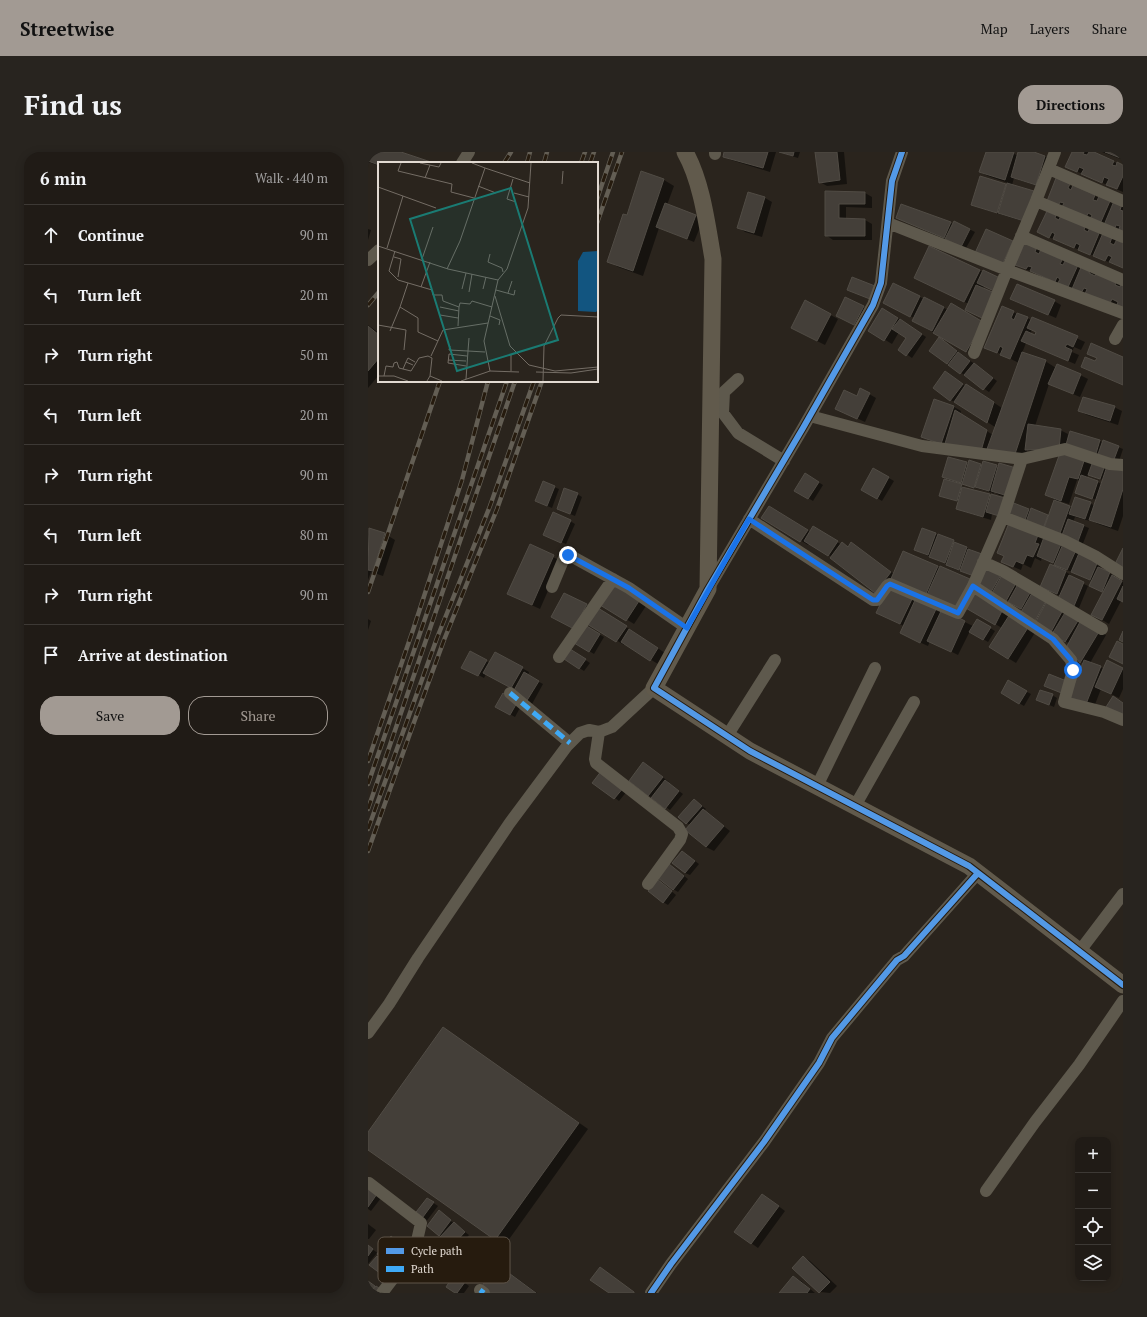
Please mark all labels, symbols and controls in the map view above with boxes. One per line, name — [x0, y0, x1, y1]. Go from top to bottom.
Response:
text: Streetwise — [20, 16, 114, 41]
text: Map — [981, 19, 1008, 38]
text: Layers — [1030, 19, 1070, 38]
text: Share — [1092, 19, 1127, 38]
button: Directions — [1018, 85, 1123, 124]
text: Find us — [24, 86, 122, 123]
inset map — [378, 162, 598, 382]
text: 6 min — [40, 167, 87, 190]
text: Walk · 440 m — [255, 169, 328, 187]
icon: ahead — [40, 224, 62, 246]
text: Continue — [78, 225, 144, 245]
text: 90 m — [300, 226, 328, 244]
icon: left — [40, 284, 62, 306]
text: Turn left — [78, 285, 142, 305]
text: 20 m — [300, 286, 328, 304]
icon: right — [40, 344, 62, 366]
text: Turn right — [78, 345, 153, 365]
text: 50 m — [300, 346, 328, 364]
icon: left — [40, 404, 62, 426]
text: Turn left — [78, 405, 142, 425]
text: 20 m — [300, 406, 328, 424]
icon: right — [40, 464, 62, 486]
text: Turn right — [78, 465, 153, 485]
text: 90 m — [300, 466, 328, 484]
icon: left — [40, 524, 62, 546]
text: Turn left — [78, 525, 142, 545]
text: 80 m — [300, 526, 328, 544]
route end — [559, 546, 577, 564]
icon: right — [40, 584, 62, 606]
text: Turn right — [78, 585, 153, 605]
text: 90 m — [300, 586, 328, 604]
icon: arrive — [40, 644, 62, 666]
text: Arrive at destination — [78, 645, 228, 665]
route start — [1064, 661, 1082, 679]
button: Save — [40, 696, 180, 735]
button: Share — [188, 696, 328, 735]
map controls — [1075, 1137, 1111, 1281]
button: + — [1075, 1137, 1111, 1173]
button: − — [1075, 1173, 1111, 1209]
button: locate — [1075, 1209, 1111, 1245]
legend — [378, 1237, 510, 1283]
text: Cycle path — [411, 1244, 463, 1258]
button: layers — [1075, 1245, 1111, 1281]
text: Path — [411, 1262, 434, 1276]

